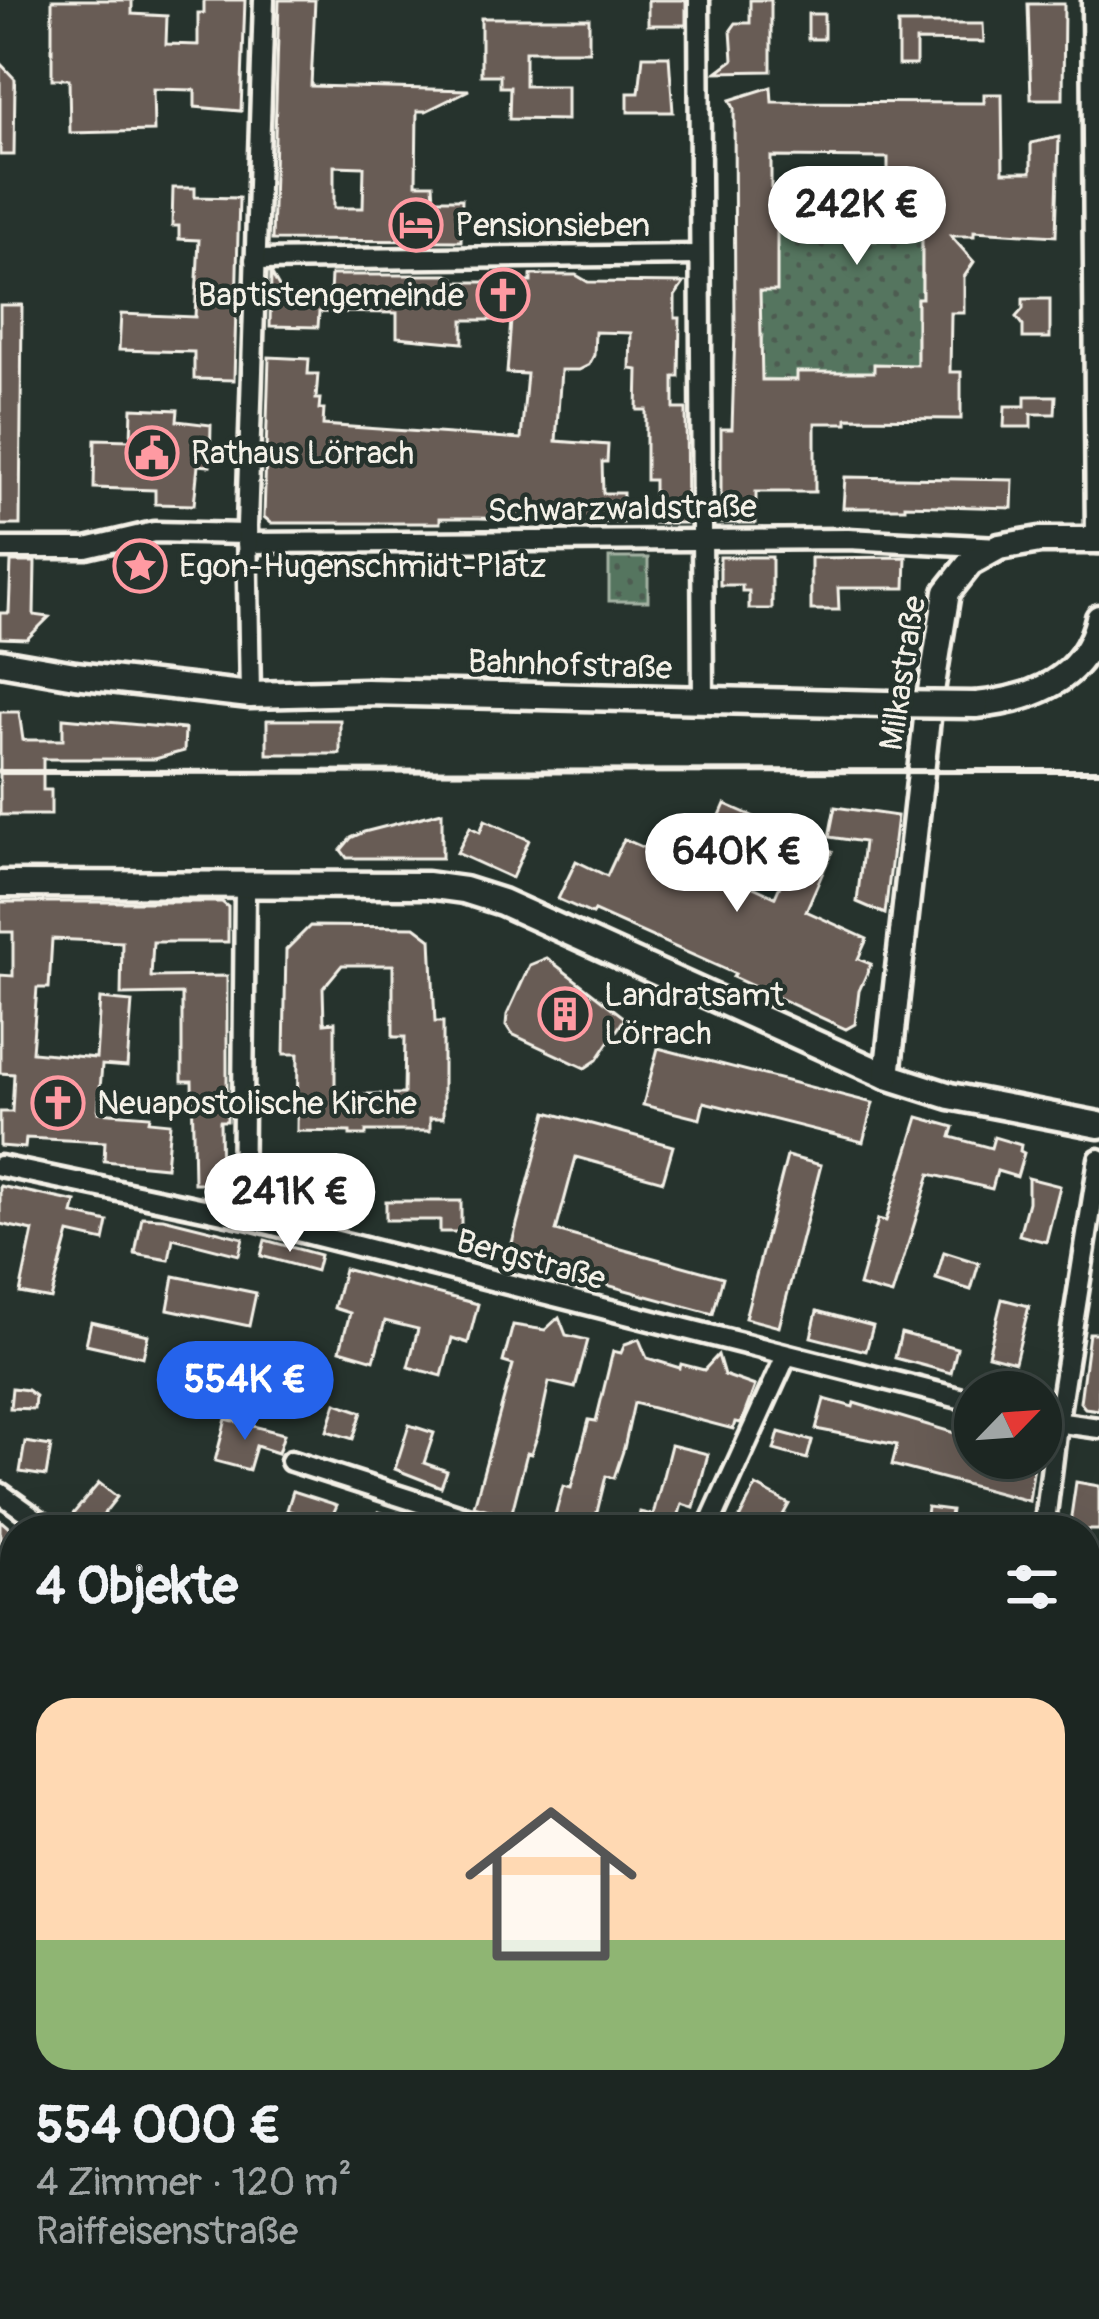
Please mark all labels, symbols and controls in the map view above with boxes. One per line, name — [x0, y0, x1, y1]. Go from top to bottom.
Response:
pin: 242K € — [759, 166, 955, 268]
text: 242K € — [795, 180, 919, 229]
hotel icon: Pensionsieben — [388, 197, 444, 253]
place label: Pensionsieben — [455, 205, 650, 246]
church icon: Baptistengemeinde — [475, 267, 531, 323]
place label: Baptistengemeinde — [198, 275, 464, 316]
public building icon: Rathaus Lörrach — [124, 425, 180, 481]
place label: Rathaus Lörrach — [191, 433, 414, 474]
street label: Schwarzwaldstraße — [487, 486, 757, 532]
place icon: Egon-Hugenschmidt-Platz — [112, 538, 168, 594]
place label: Egon-Hugenschmidt-Platz — [179, 546, 547, 587]
street label: Milkastraße — [871, 593, 935, 753]
street label: Bahnhofstraße — [467, 641, 673, 689]
pin: 640K € — [639, 813, 835, 915]
text: 640K € — [672, 827, 802, 876]
place label: Landratsamt Lörrach — [604, 975, 785, 1054]
building icon: Landratsamt Lörrach — [537, 986, 593, 1042]
church icon: Neuapostolische Kirche — [30, 1075, 86, 1131]
place label: Neuapostolische Kirche — [97, 1083, 417, 1124]
pin: 241K € — [192, 1153, 388, 1255]
text: 241K € — [231, 1167, 349, 1216]
street label: Bergstraße — [452, 1220, 610, 1300]
pin: 554K € — [147, 1341, 343, 1443]
text: 554K € — [184, 1355, 306, 1404]
north arrow — [954, 1371, 1062, 1479]
map controls — [954, 1371, 1062, 1479]
icon: filters — [999, 1554, 1065, 1620]
text: 4 Objekte — [36, 1555, 238, 1619]
icon: home — [443, 1776, 659, 1992]
text: 554 000 € — [36, 2094, 281, 2158]
text: 4 Zimmer · 120 m² — [36, 2158, 352, 2207]
text: Raiffeisenstraße — [36, 2207, 298, 2256]

